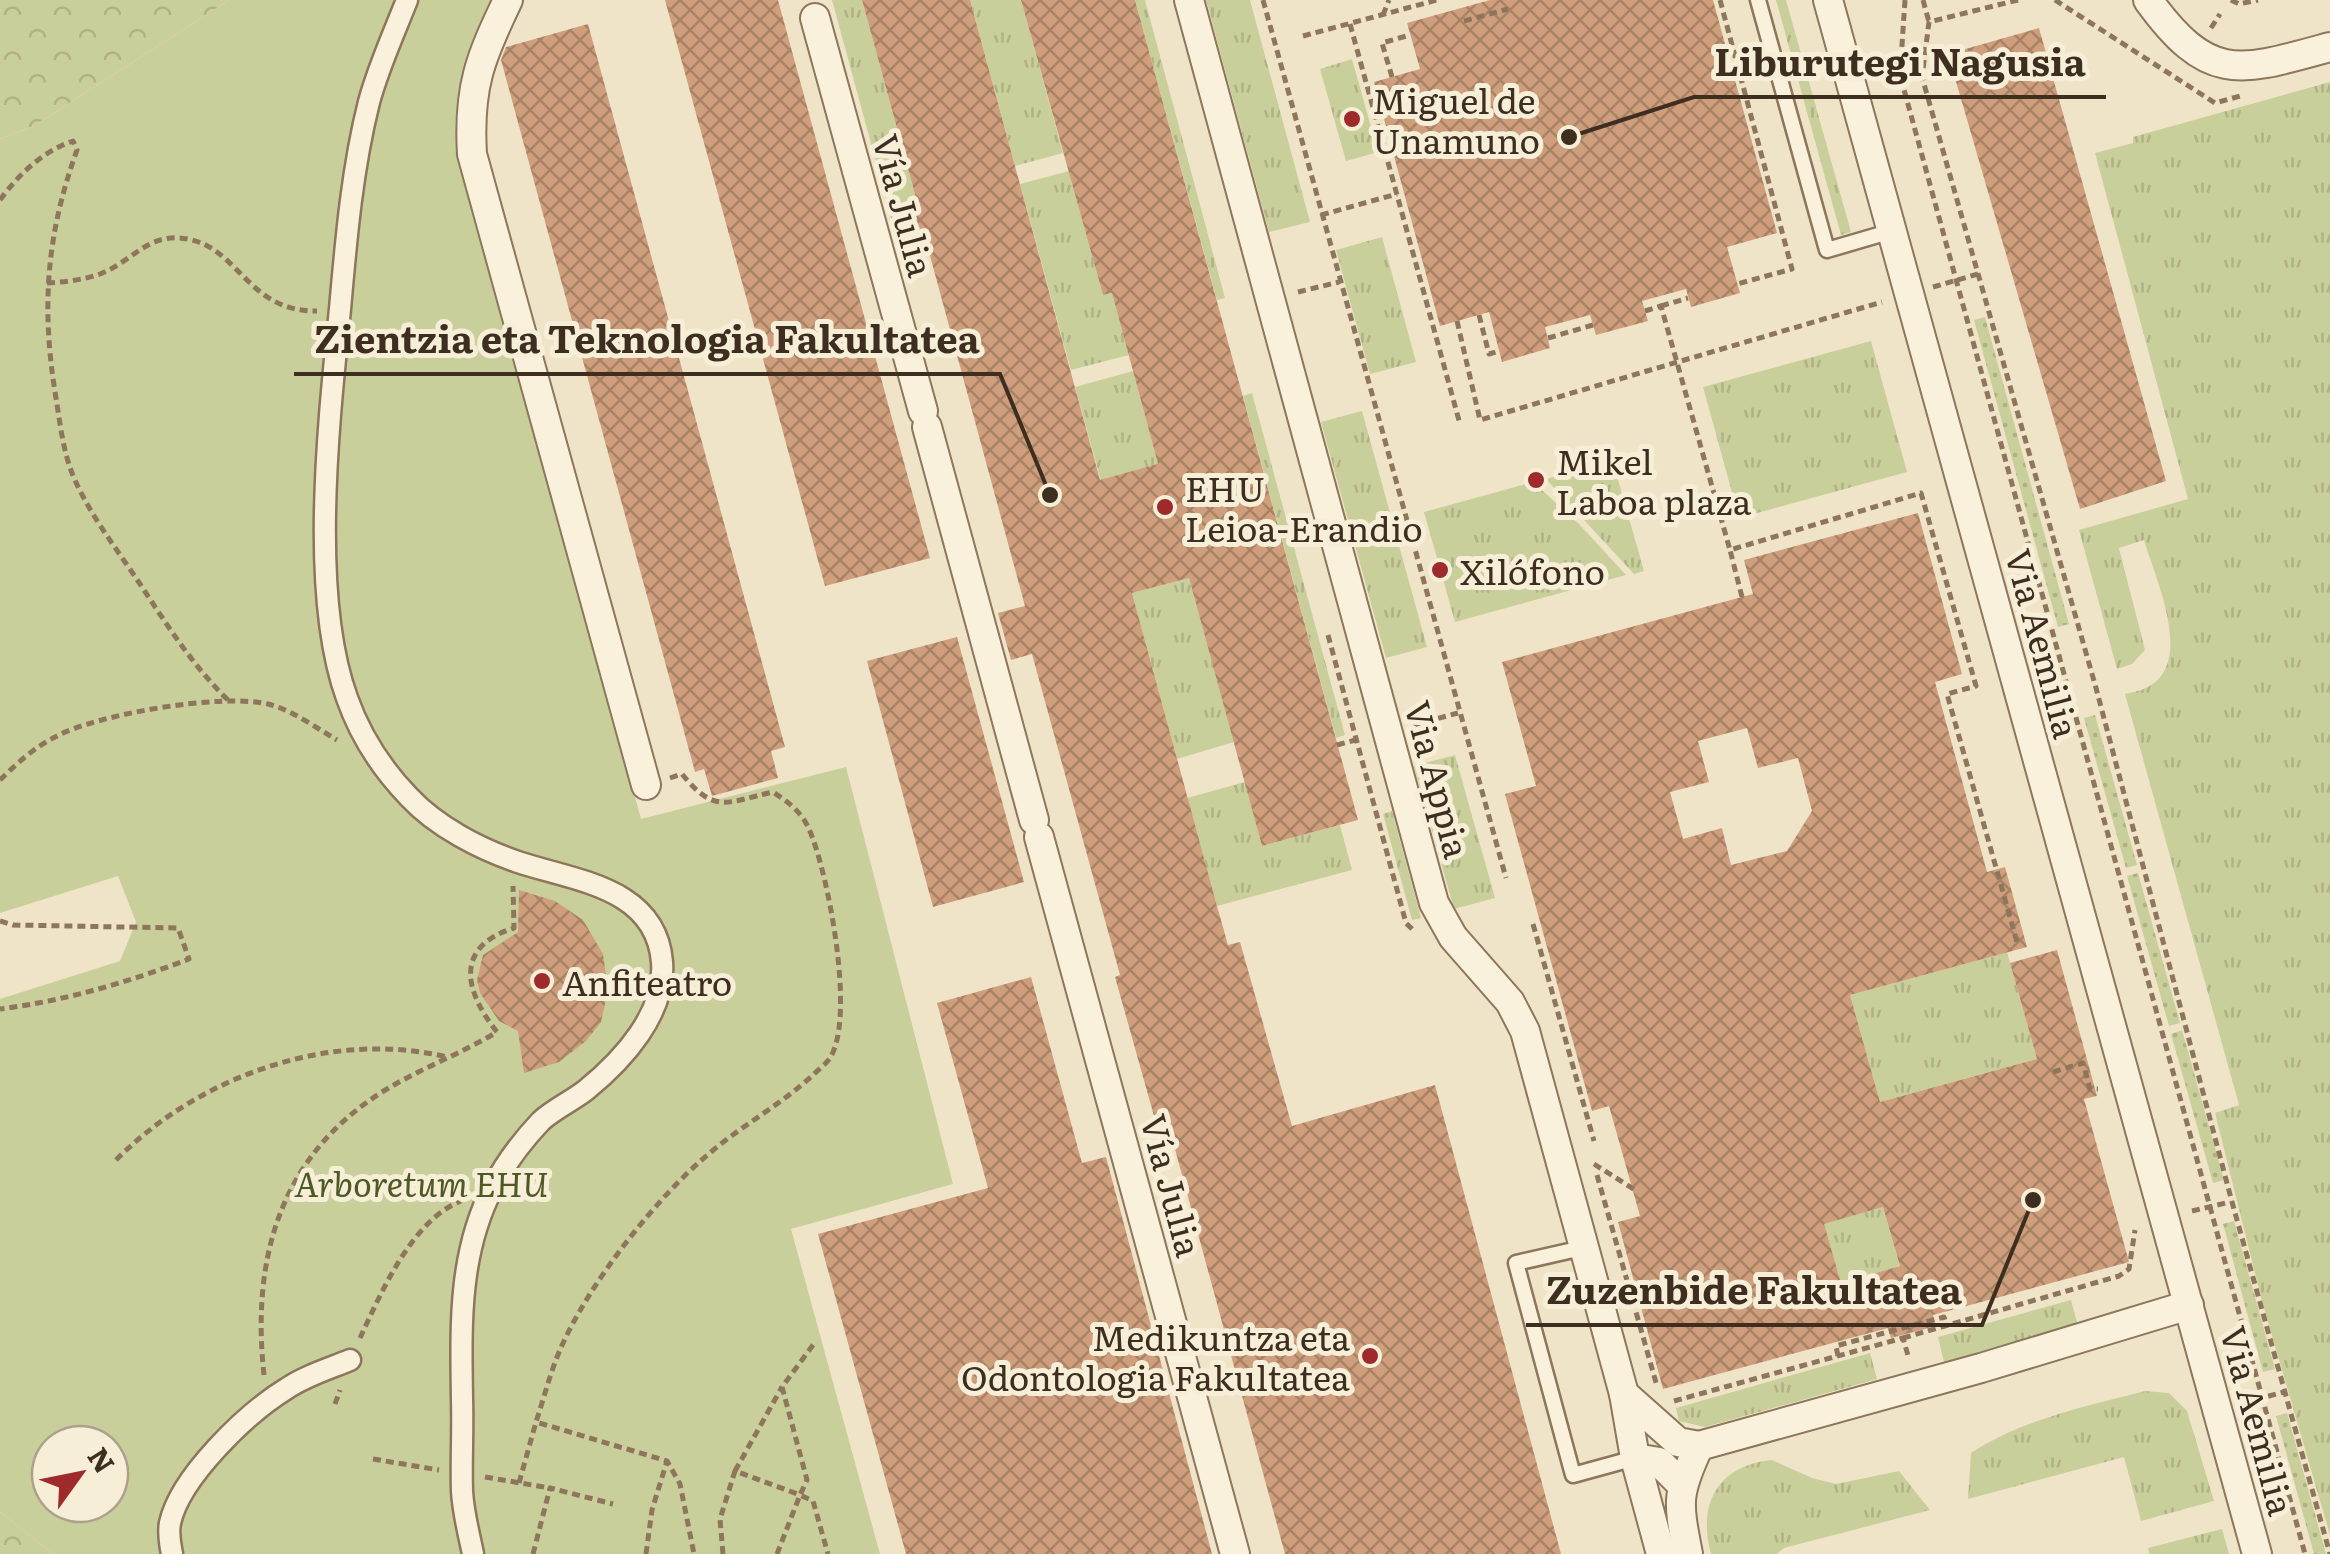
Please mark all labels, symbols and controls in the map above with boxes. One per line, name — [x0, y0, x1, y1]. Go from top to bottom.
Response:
callout: Liburutegi Nagusia — [1694, 29, 2106, 97]
text: Liburutegi Nagusia — [1714, 31, 2086, 88]
place label: Miguel de Unamuno — [1372, 73, 1540, 165]
marker: Miguel de Unamuno — [1341, 108, 1363, 130]
street label: Vía Julia — [861, 128, 949, 282]
callout: Zientzia eta Teknologia Fakultatea — [294, 306, 1000, 374]
text: Zientzia eta Teknologia Fakultatea — [314, 308, 980, 365]
place label: Mikel Laboa plaza — [1556, 434, 1751, 526]
place label: EHU Leioa-Erandio — [1185, 461, 1423, 553]
marker: Mikel Laboa plaza — [1525, 469, 1547, 491]
marker: EHU Leioa-Erandio — [1154, 496, 1176, 518]
street label: Via Aemilia — [1994, 543, 2094, 744]
place label: Xilófono — [1460, 544, 1605, 596]
marker: Xilófono — [1429, 559, 1451, 581]
street label: Via Appia — [1393, 694, 1485, 864]
place label: Anfiteatro — [562, 955, 732, 1007]
marker: Anfiteatro — [531, 970, 553, 992]
street label: Vía Julia — [1129, 1108, 1217, 1262]
park label: Arboretum EHU — [294, 1156, 548, 1208]
callout: Zuzenbide Fakultatea — [1526, 1257, 1982, 1325]
text: Zuzenbide Fakultatea — [1546, 1259, 1962, 1316]
place label: Medikuntza eta Odontologia Fakultatea — [961, 1310, 1350, 1402]
street label: Via Aemilia — [2209, 1320, 2309, 1521]
marker: Medikuntza eta Odontologia Fakultatea — [1359, 1345, 1381, 1367]
north arrow — [30, 1424, 130, 1524]
text: N — [79, 1438, 127, 1481]

